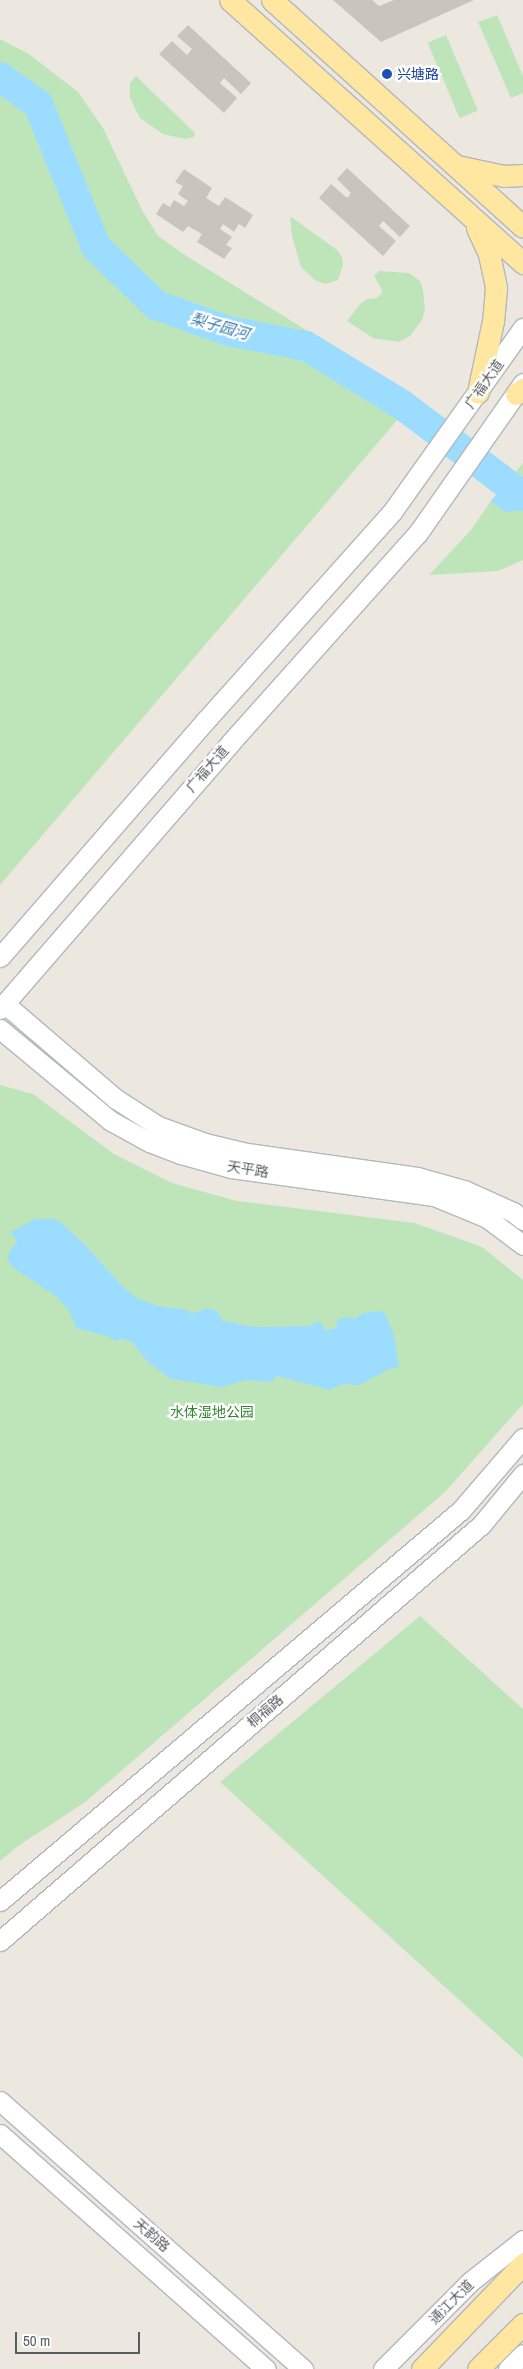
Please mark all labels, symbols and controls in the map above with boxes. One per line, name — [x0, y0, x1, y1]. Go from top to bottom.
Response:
place label: 兴塘路 — [397, 66, 439, 82]
marker: 兴塘路 — [381, 68, 393, 80]
water label: 梨子园河 — [189, 309, 251, 343]
street label: 广福大道 — [461, 356, 507, 412]
street label: 广福大道 — [182, 742, 232, 796]
street label: 天平路 — [226, 1157, 270, 1181]
park label: 水体湿地公园 — [170, 1404, 254, 1420]
street label: 桐福路 — [244, 1691, 286, 1731]
street label: 天韵路 — [131, 2215, 173, 2255]
street label: 通江大道 — [425, 2276, 477, 2328]
scale bar — [18, 2322, 142, 2354]
text: 50 m — [23, 2330, 50, 2351]

